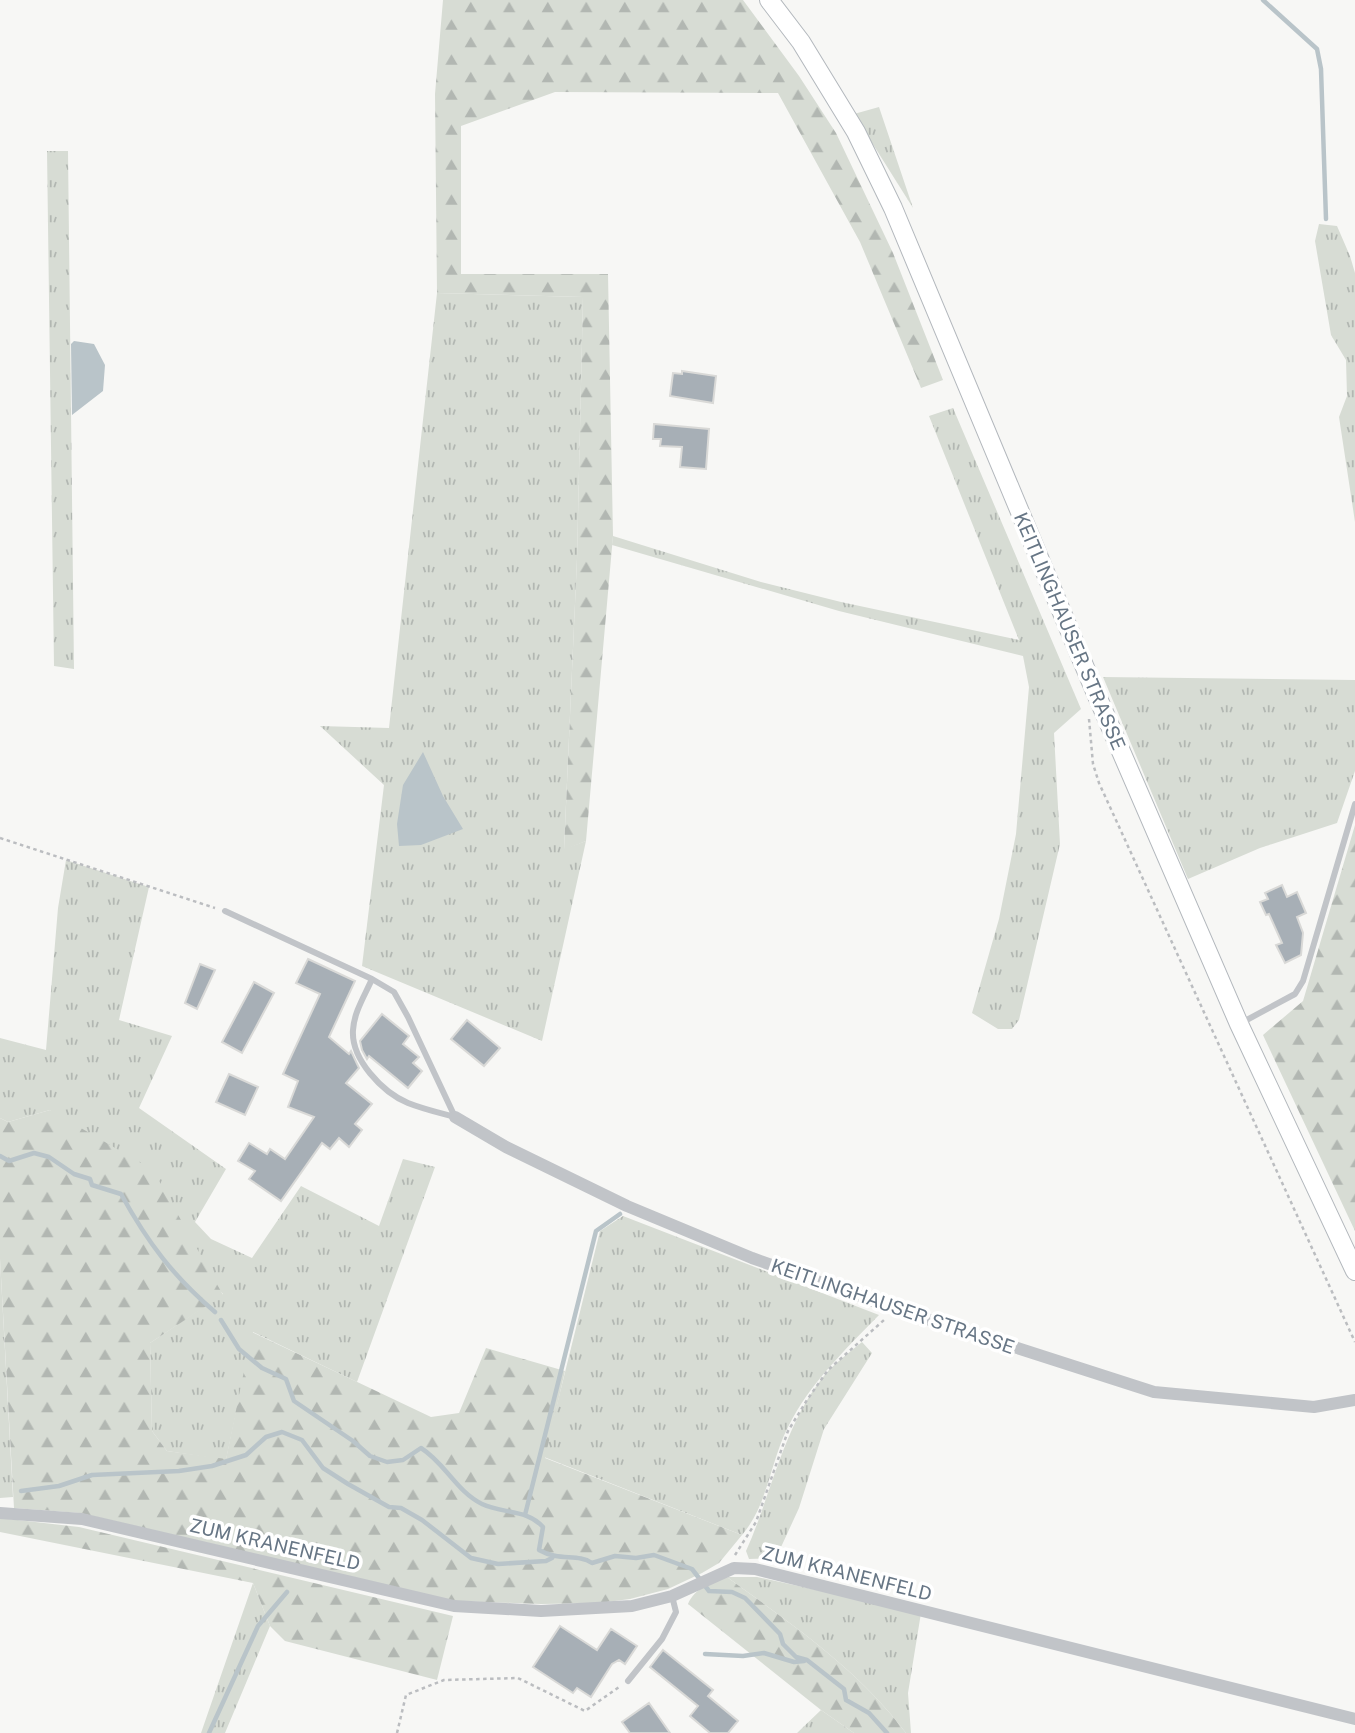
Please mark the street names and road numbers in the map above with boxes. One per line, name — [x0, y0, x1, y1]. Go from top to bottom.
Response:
street label: KEITLINGHAUSER STRASSE — [1010, 509, 1130, 753]
street label: KEITLINGHAUSER STRASSE — [768, 1254, 1018, 1358]
street label: ZUM KRANENFELD — [188, 1514, 362, 1574]
street label: ZUM KRANENFELD — [760, 1541, 934, 1605]

